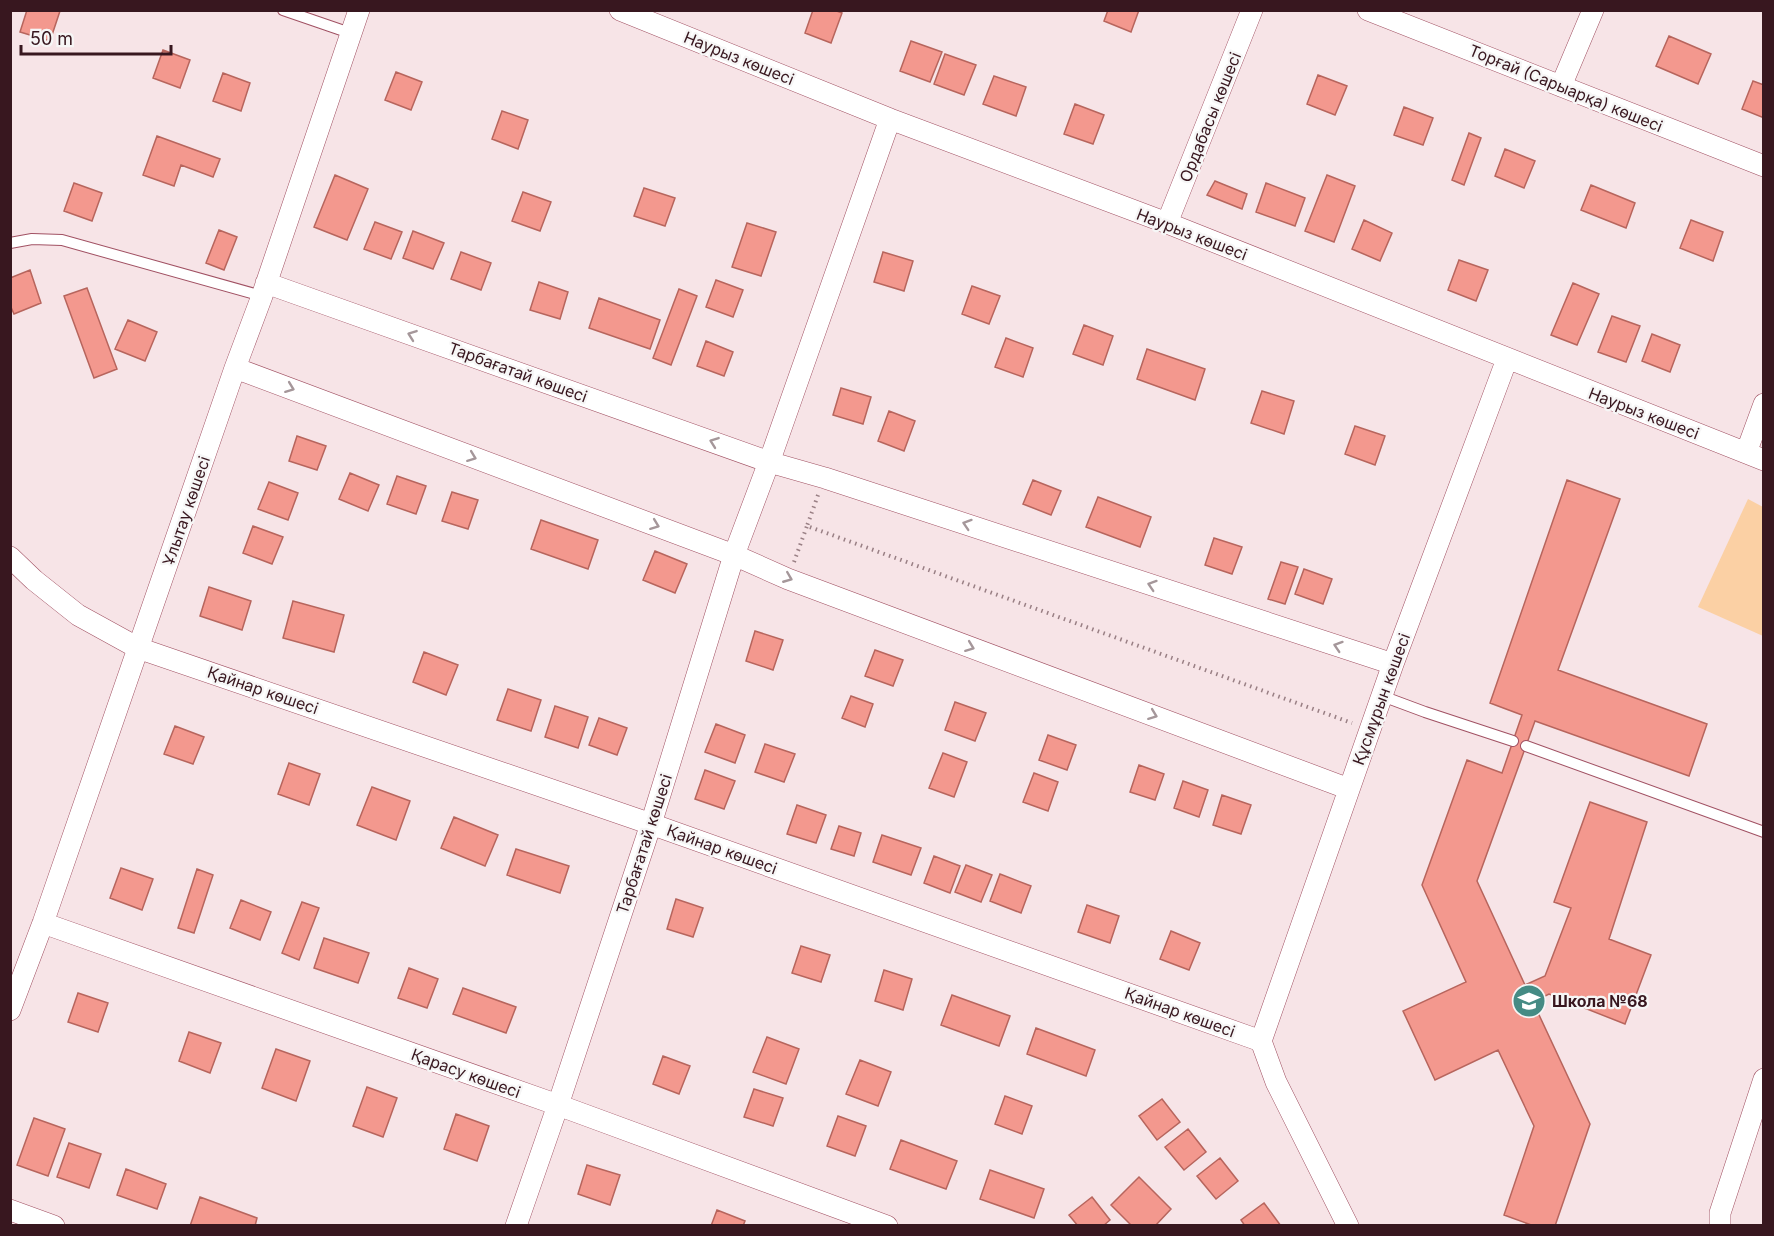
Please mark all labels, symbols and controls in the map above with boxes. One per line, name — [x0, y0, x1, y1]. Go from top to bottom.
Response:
scale bar — [21, 18, 171, 56]
street label: Наурыз көшесі — [681, 27, 797, 89]
text: 50 m — [30, 28, 73, 49]
street label: Торғай (Сарыарқа) көшесі — [1466, 40, 1666, 136]
street label: Ордабасы көшесі — [1175, 49, 1245, 185]
street label: Наурыз көшесі — [1134, 204, 1250, 264]
one-way arrow — [407, 329, 417, 342]
street label: Тарбағатай көшесі — [446, 338, 590, 406]
one-way arrow — [284, 381, 294, 394]
street label: Наурыз көшесі — [1586, 383, 1702, 443]
one-way arrow — [709, 437, 720, 450]
one-way arrow — [466, 450, 477, 462]
street label: Ұлытау көшесі — [158, 453, 214, 569]
one-way arrow — [649, 518, 660, 531]
one-way arrow — [962, 519, 973, 532]
one-way arrow — [781, 571, 792, 583]
one-way arrow — [1147, 580, 1158, 592]
street label: Құсмұрын көшесі — [1348, 630, 1414, 768]
one-way arrow — [964, 640, 975, 652]
one-way arrow — [1333, 641, 1344, 653]
street label: Қайнар көшесі — [205, 662, 321, 718]
one-way arrow — [1147, 708, 1158, 721]
street label: Тарбағатай көшесі — [612, 771, 676, 917]
street label: Қайнар көшесі — [664, 820, 780, 878]
street label: Қайнар көшесі — [1122, 983, 1238, 1041]
school or university icon: Школа №68 — [1511, 983, 1547, 1019]
place label: Школа №68 — [1552, 991, 1648, 1011]
street label: Қарасу көшесі — [409, 1044, 523, 1102]

